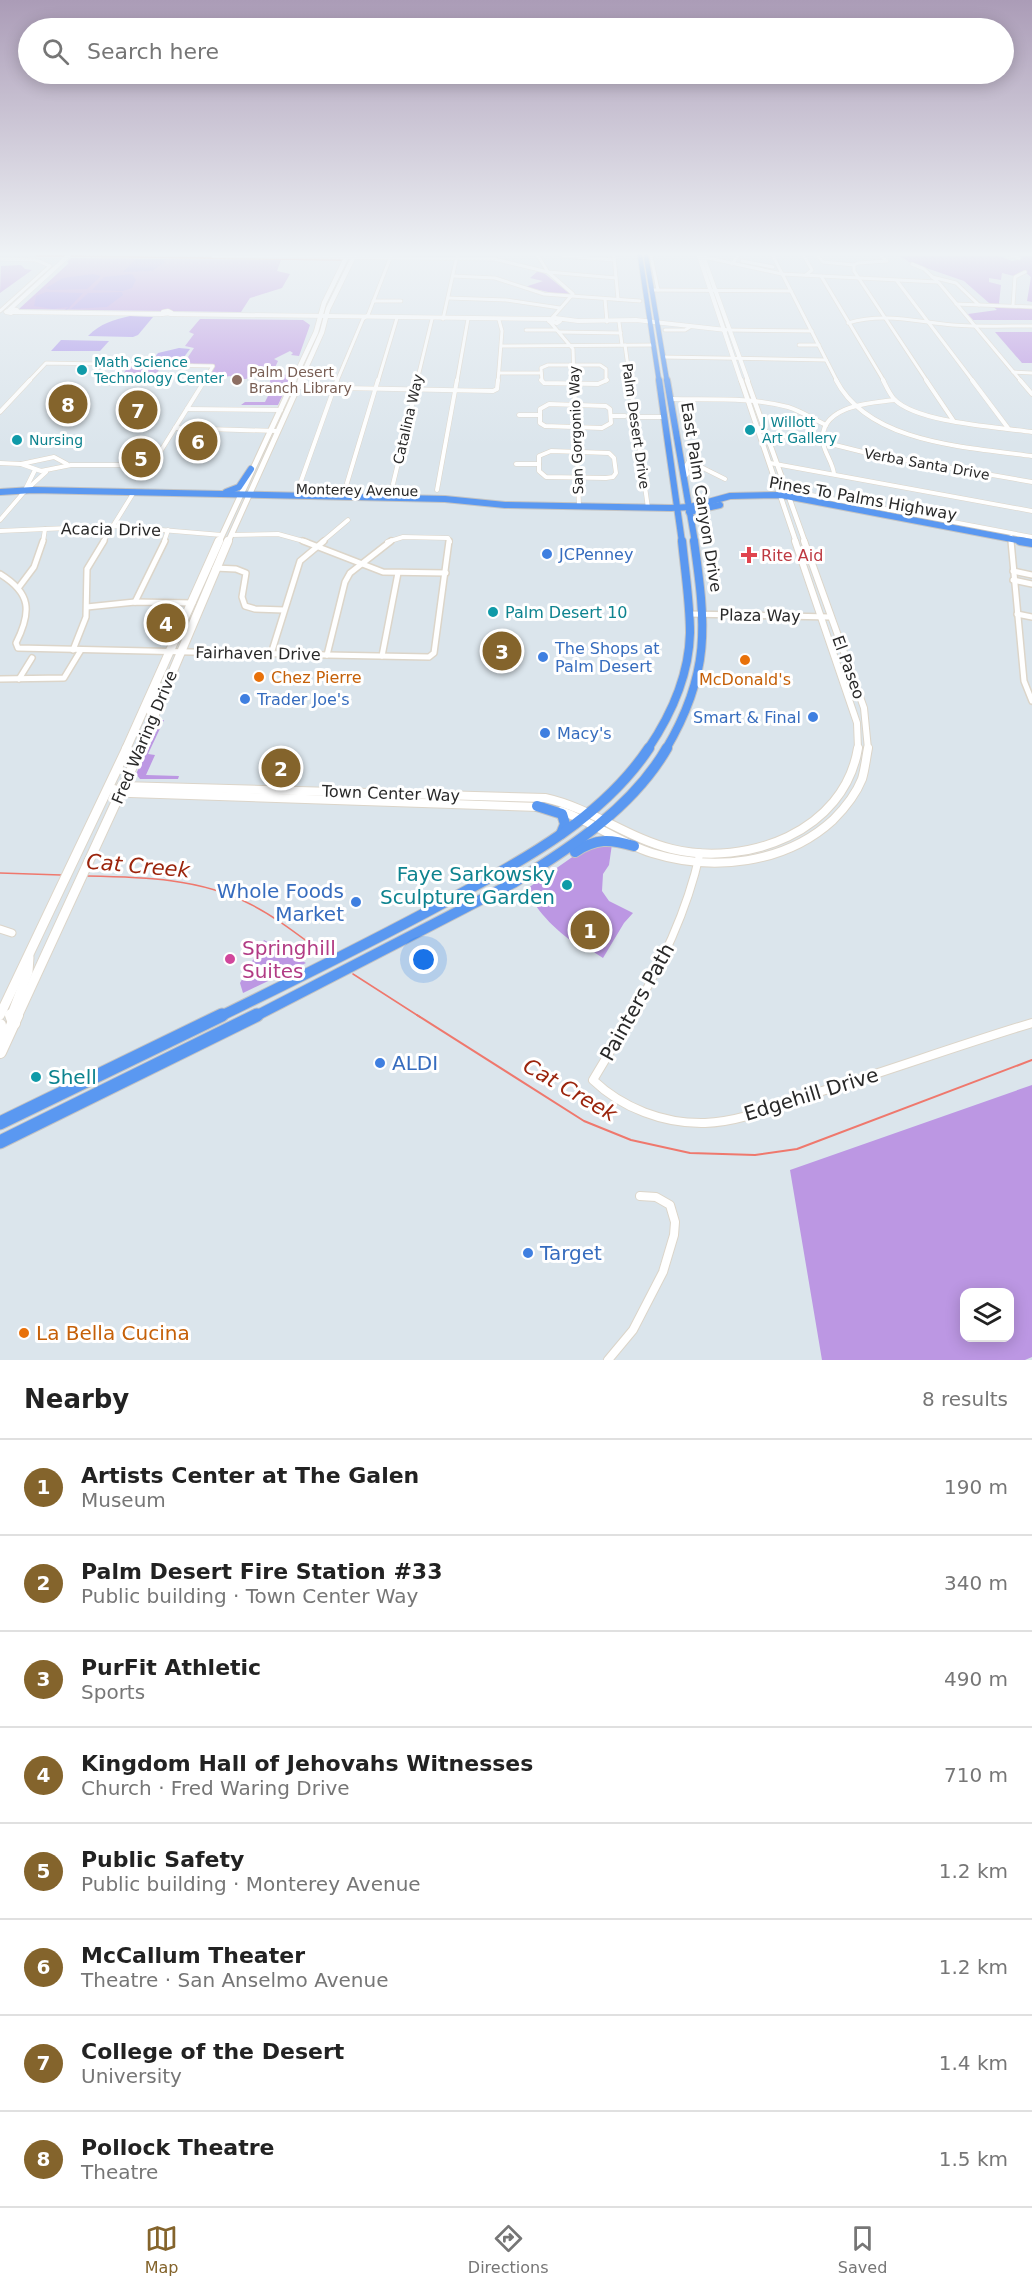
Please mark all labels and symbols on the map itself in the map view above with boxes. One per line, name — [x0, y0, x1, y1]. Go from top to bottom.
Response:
place label: Math Science Technology Center — [93, 354, 224, 386]
street label: Palm Desert Drive — [619, 362, 653, 490]
marker: Math Science Technology Center — [75, 363, 89, 377]
place label: Palm Desert Branch Library — [249, 364, 352, 396]
street label: San Gorgonio Way — [566, 365, 586, 495]
street label: Catalina Way — [390, 372, 426, 466]
marker: Palm Desert Branch Library — [230, 373, 244, 387]
pin: 8 — [48, 382, 88, 426]
pin: 7 — [118, 388, 158, 432]
street label: East Palm Canyon Drive — [677, 401, 726, 593]
place label: J Willott Art Gallery — [761, 414, 837, 446]
pin: 6 — [178, 418, 218, 464]
marker: J Willott Art Gallery — [743, 423, 757, 437]
place label: Nursing — [29, 432, 83, 448]
marker: Nursing — [10, 433, 24, 447]
pin: 5 — [122, 436, 160, 480]
street label: Verba Santa Drive — [863, 445, 991, 483]
street label: Pines To Palms Highway — [768, 473, 958, 524]
street label: Monterey Avenue — [296, 481, 418, 499]
street label: Acacia Drive — [61, 519, 161, 540]
place label: JCPenney — [558, 545, 633, 564]
place label: Rite Aid — [761, 546, 823, 565]
marker: JCPenney — [540, 547, 554, 561]
marker: Rite Aid — [742, 548, 756, 562]
pin: 4 — [146, 600, 186, 646]
place label: Palm Desert 10 — [505, 603, 628, 622]
marker: Palm Desert 10 — [486, 605, 500, 619]
street label: Plaza Way — [719, 605, 801, 626]
pin: 3 — [482, 628, 522, 674]
street label: El Paseo — [828, 633, 869, 702]
place label: The Shops at Palm Desert — [554, 639, 660, 676]
street label: Fairhaven Drive — [195, 643, 321, 664]
marker: The Shops at Palm Desert — [536, 650, 550, 664]
marker: McDonald's — [738, 653, 752, 667]
street label: Fred Waring Drive — [108, 668, 181, 807]
place label: Chez Pierre — [271, 668, 362, 687]
marker: Chez Pierre — [252, 670, 266, 684]
place label: McDonald's — [699, 670, 791, 689]
place label: Trader Joe's — [256, 690, 350, 709]
marker: Trader Joe's — [238, 692, 252, 706]
place label: Smart & Final — [693, 708, 801, 727]
marker: Smart & Final — [806, 710, 820, 724]
place label: Macy's — [557, 724, 612, 743]
marker: Macy's — [538, 726, 552, 740]
pin: 2 — [262, 746, 300, 790]
street label: Town Center Way — [321, 782, 460, 805]
water label: Cat Creek — [85, 850, 192, 883]
place label: Faye Sarkowsky Sculpture Garden — [380, 862, 555, 909]
marker: Faye Sarkowsky Sculpture Garden — [560, 878, 574, 892]
place label: Whole Foods Market — [217, 879, 344, 926]
marker: Whole Foods Market — [349, 895, 363, 909]
pin: 1 — [570, 908, 610, 952]
place label: Springhill Suites — [242, 936, 336, 983]
street label: Painters Path — [595, 939, 679, 1065]
your location — [409, 945, 438, 974]
marker: Springhill Suites — [223, 952, 237, 966]
place label: ALDI — [392, 1051, 438, 1075]
water label: Cat Creek — [519, 1054, 622, 1127]
marker: ALDI — [373, 1056, 387, 1070]
street label: Edgehill Drive — [741, 1062, 881, 1126]
place label: Shell — [48, 1065, 97, 1089]
marker: Shell — [29, 1070, 43, 1084]
place label: Target — [539, 1241, 602, 1265]
marker: Target — [521, 1246, 535, 1260]
place label: La Bella Cucina — [36, 1321, 190, 1345]
marker: La Bella Cucina — [17, 1326, 31, 1340]

